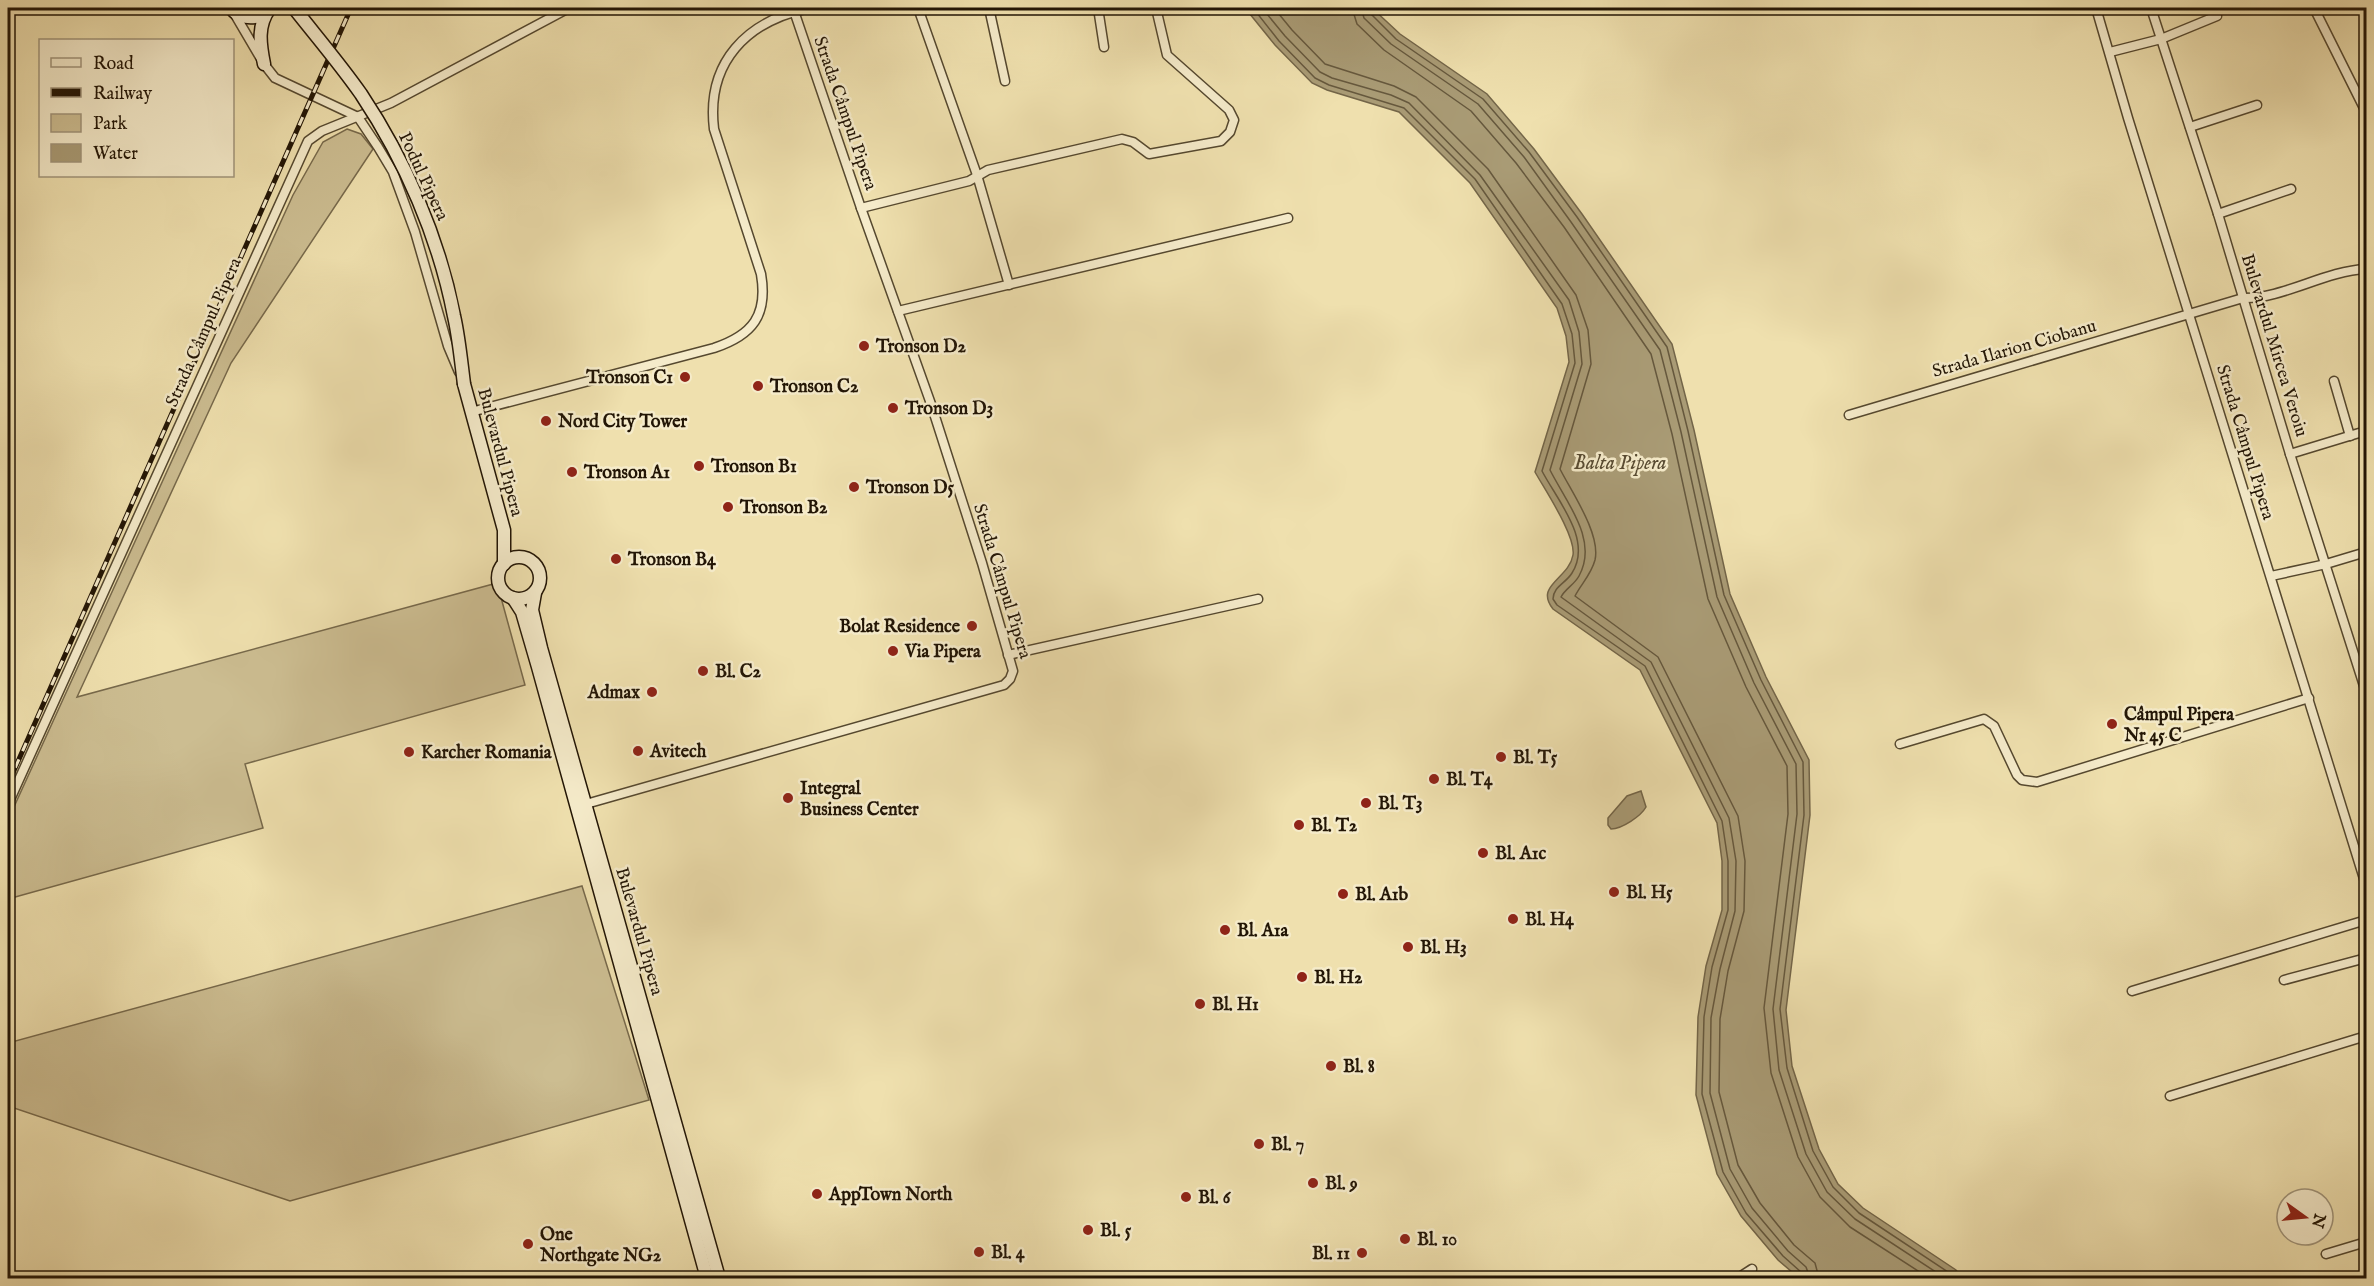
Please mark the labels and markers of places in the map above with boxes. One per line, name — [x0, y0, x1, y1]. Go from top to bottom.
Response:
place label: Tronson D2 — [875, 336, 967, 359]
marker: Tronson D2 — [857, 339, 871, 353]
place label: Tronson C1 — [585, 367, 673, 390]
marker: Tronson C1 — [678, 370, 692, 384]
place label: Tronson C2 — [769, 376, 859, 399]
marker: Tronson C2 — [751, 379, 765, 393]
place label: Tronson D3 — [904, 398, 993, 421]
marker: Tronson D3 — [886, 401, 900, 415]
place label: Nord City Tower — [557, 411, 687, 434]
marker: Nord City Tower — [539, 414, 553, 428]
place label: Tronson B1 — [710, 456, 797, 479]
marker: Tronson B1 — [692, 459, 706, 473]
place label: Tronson A1 — [583, 462, 670, 485]
marker: Tronson A1 — [565, 465, 579, 479]
place label: Tronson D5 — [865, 477, 955, 500]
marker: Tronson D5 — [847, 480, 861, 494]
place label: Tronson B2 — [739, 497, 828, 520]
marker: Tronson B2 — [721, 500, 735, 514]
place label: Tronson B4 — [627, 549, 717, 572]
marker: Tronson B4 — [609, 552, 623, 566]
place label: Bolat Residence — [839, 616, 961, 639]
marker: Bolat Residence — [965, 619, 979, 633]
place label: Via Pipera — [904, 641, 982, 664]
marker: Via Pipera — [886, 644, 900, 658]
place label: Bl. C2 — [715, 661, 761, 684]
marker: Bl. C2 — [696, 664, 710, 678]
place label: Admax — [587, 682, 640, 705]
marker: Admax — [645, 685, 659, 699]
place label: Câmpul Pipera Nr 45 C — [2123, 704, 2235, 748]
marker: Câmpul Pipera Nr 45 C — [2105, 717, 2119, 731]
place label: Avitech — [649, 741, 707, 764]
place label: Karcher Romania — [421, 742, 553, 765]
marker: Avitech — [631, 744, 645, 758]
marker: Karcher Romania — [402, 745, 416, 759]
place label: Bl. T5 — [1513, 747, 1558, 770]
marker: Bl. T5 — [1494, 750, 1508, 764]
place label: Bl. T4 — [1446, 769, 1494, 792]
marker: Bl. T4 — [1427, 772, 1441, 786]
place label: Integral Business Center — [800, 778, 919, 822]
marker: Integral Business Center — [781, 791, 795, 805]
place label: Bl. T3 — [1378, 793, 1422, 816]
marker: Bl. T3 — [1359, 796, 1373, 810]
place label: Bl. T2 — [1311, 815, 1358, 838]
marker: Bl. T2 — [1292, 818, 1306, 832]
place label: Bl. A1c — [1495, 843, 1546, 866]
marker: Bl. A1c — [1476, 846, 1490, 860]
place label: Bl. H5 — [1626, 882, 1673, 905]
place label: Bl. A1b — [1355, 884, 1408, 907]
marker: Bl. H5 — [1607, 885, 1621, 899]
marker: Bl. A1b — [1336, 887, 1350, 901]
place label: Bl. H4 — [1525, 909, 1575, 932]
marker: Bl. H4 — [1506, 912, 1520, 926]
place label: Bl. A1a — [1237, 920, 1289, 943]
marker: Bl. A1a — [1218, 923, 1232, 937]
place label: Bl. H3 — [1420, 937, 1467, 960]
marker: Bl. H3 — [1401, 940, 1415, 954]
place label: Bl. H2 — [1314, 967, 1363, 990]
marker: Bl. H2 — [1295, 970, 1309, 984]
place label: Bl. H1 — [1212, 994, 1259, 1017]
marker: Bl. H1 — [1193, 997, 1207, 1011]
place label: Bl. 8 — [1343, 1056, 1375, 1079]
marker: Bl. 8 — [1324, 1059, 1338, 1073]
place label: Bl. 7 — [1271, 1134, 1304, 1157]
marker: Bl. 7 — [1252, 1137, 1266, 1151]
place label: Bl. 9 — [1325, 1173, 1358, 1196]
marker: Bl. 9 — [1306, 1176, 1320, 1190]
place label: AppTown North — [828, 1184, 953, 1207]
marker: AppTown North — [810, 1187, 824, 1201]
place label: Bl. 6 — [1198, 1187, 1232, 1210]
marker: Bl. 6 — [1179, 1190, 1193, 1204]
place label: Bl. 5 — [1100, 1220, 1132, 1243]
marker: Bl. 5 — [1081, 1223, 1095, 1237]
place label: One Northgate NG2 — [539, 1224, 662, 1268]
place label: Bl. 10 — [1417, 1229, 1457, 1252]
marker: Bl. 10 — [1398, 1232, 1412, 1246]
marker: One Northgate NG2 — [521, 1237, 535, 1251]
place label: Bl. 4 — [991, 1242, 1026, 1265]
place label: Bl. 11 — [1312, 1243, 1350, 1266]
marker: Bl. 4 — [972, 1245, 986, 1259]
marker: Bl. 11 — [1355, 1246, 1369, 1260]

